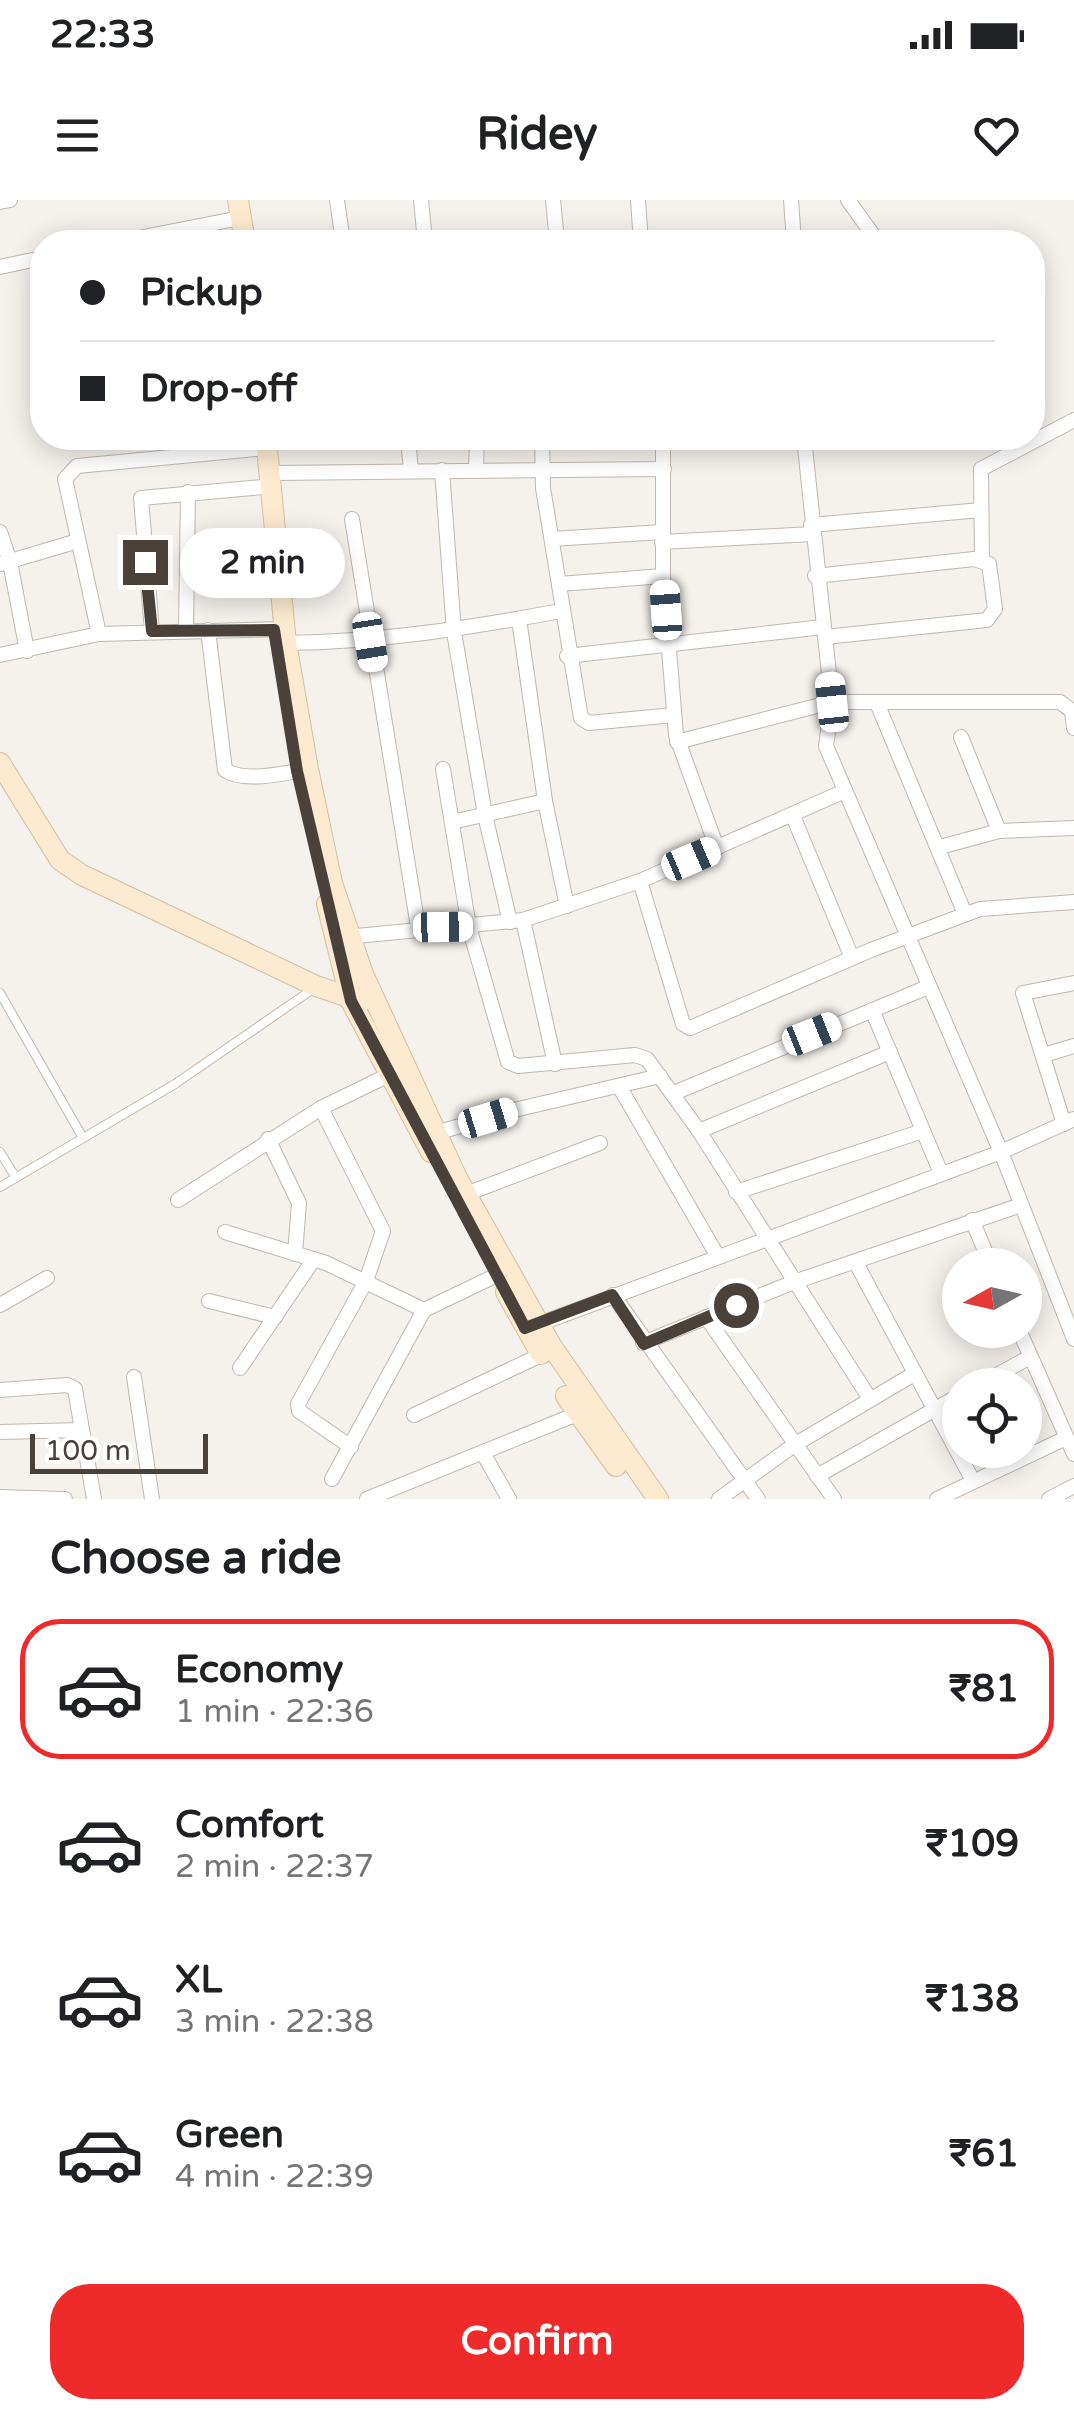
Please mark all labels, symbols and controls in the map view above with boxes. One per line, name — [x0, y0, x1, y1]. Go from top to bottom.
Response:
text: 22:33 — [50, 12, 155, 58]
icon: menu — [50, 108, 105, 163]
text: Ridey — [476, 108, 598, 162]
icon: heart — [969, 108, 1024, 163]
text: Pickup — [140, 270, 263, 316]
text: Drop-off — [140, 366, 297, 412]
callout: 2 min — [180, 527, 345, 597]
route end — [123, 540, 168, 585]
text: 2 min — [220, 544, 305, 582]
car — [649, 579, 683, 641]
car — [350, 610, 390, 674]
car — [814, 671, 850, 733]
car — [658, 833, 724, 885]
car — [413, 911, 473, 943]
car — [779, 1009, 845, 1059]
car — [455, 1095, 521, 1141]
north arrow — [942, 1248, 1042, 1348]
map controls — [942, 1248, 1042, 1468]
route start — [714, 1283, 759, 1328]
button: locate — [942, 1368, 1042, 1468]
scale bar — [30, 1429, 208, 1474]
text: 100 m — [45, 1434, 131, 1468]
text: Choose a ride — [50, 1532, 341, 1586]
icon: car — [55, 1644, 145, 1734]
text: Economy — [175, 1647, 343, 1693]
text: ₹81 — [949, 1666, 1019, 1712]
text: 1 min · 22:36 — [175, 1693, 374, 1731]
icon: car — [55, 1799, 145, 1889]
text: Comfort — [175, 1802, 324, 1848]
text: ₹109 — [925, 1821, 1019, 1867]
text: 2 min · 22:37 — [175, 1848, 374, 1886]
icon: car — [55, 1954, 145, 2044]
text: XL — [175, 1957, 222, 2003]
text: ₹138 — [925, 1976, 1019, 2022]
text: 3 min · 22:38 — [175, 2003, 374, 2041]
icon: car — [55, 2109, 145, 2199]
text: Green — [175, 2112, 284, 2158]
text: ₹61 — [949, 2131, 1019, 2177]
text: 4 min · 22:39 — [175, 2158, 374, 2196]
button: Confirm — [50, 2284, 1024, 2399]

